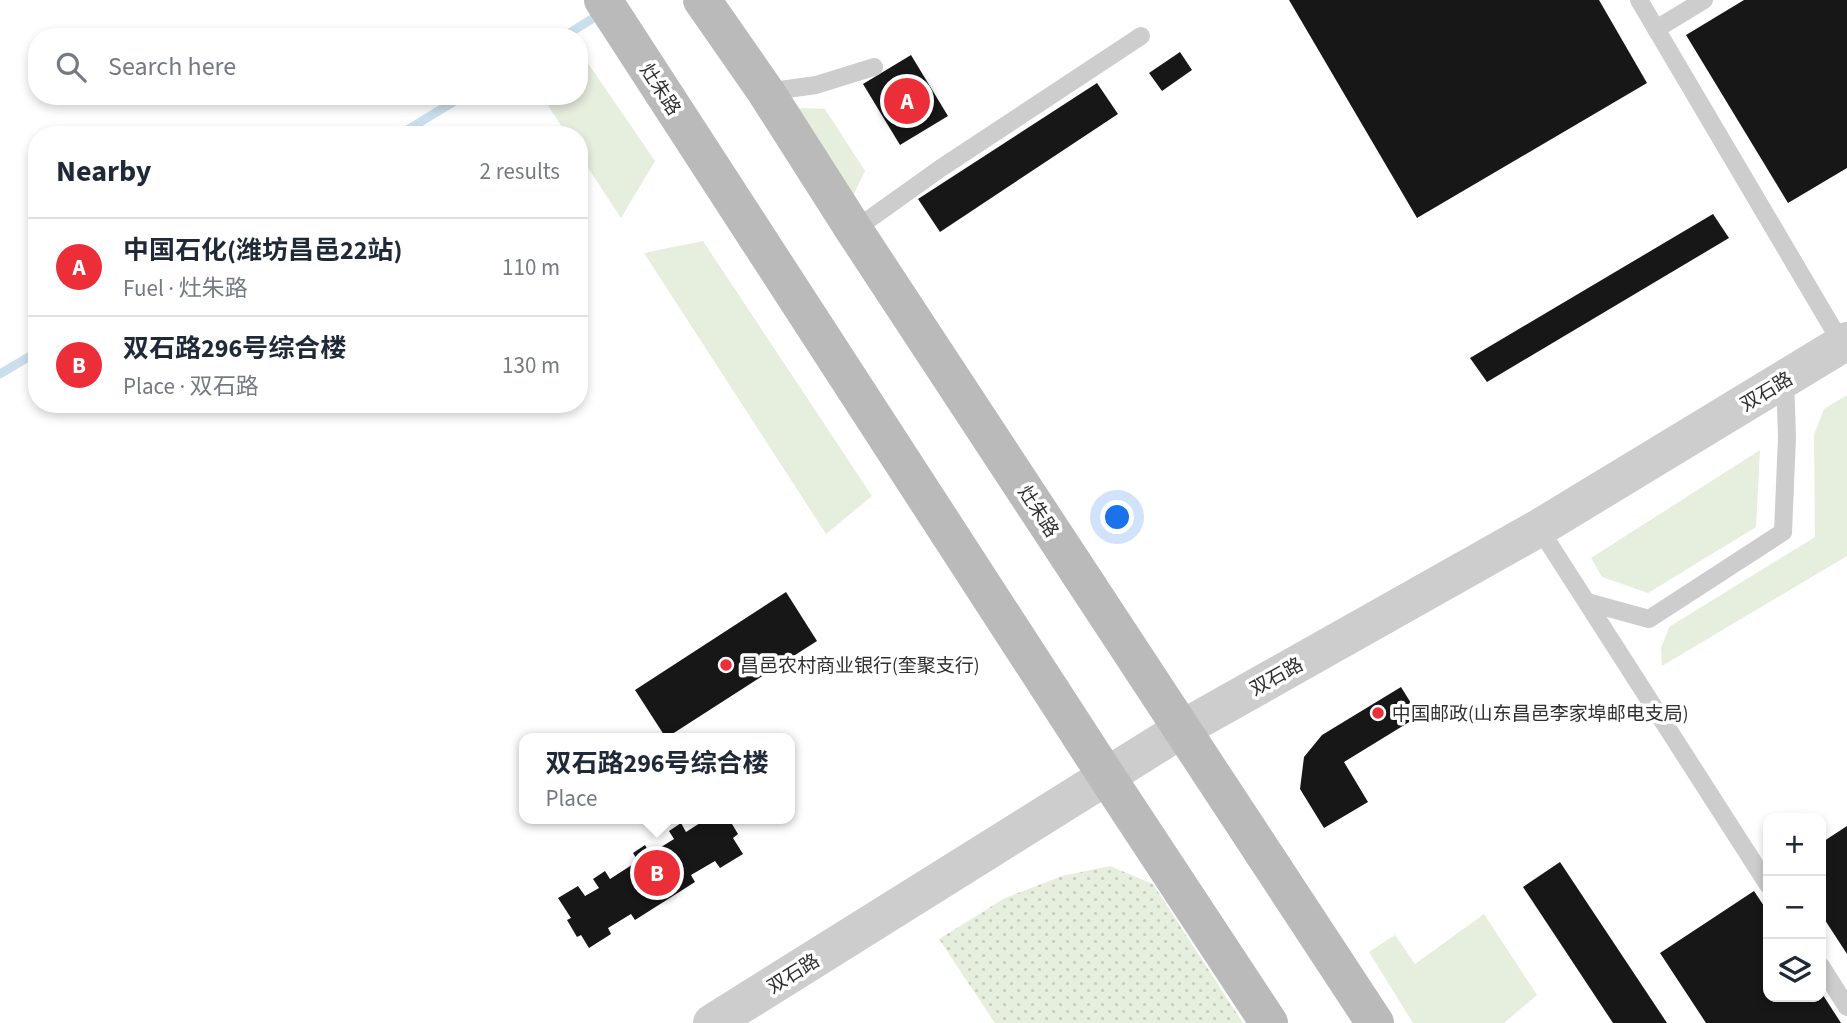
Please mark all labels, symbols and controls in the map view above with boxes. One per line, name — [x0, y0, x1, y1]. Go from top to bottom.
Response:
search box — [28, 28, 588, 105]
icon: search — [52, 48, 90, 86]
text: Search here — [108, 48, 236, 85]
street label: 灶朱路 — [633, 59, 687, 121]
pin: A — [884, 75, 930, 127]
text: Nearby — [56, 150, 151, 193]
text: 2 results — [480, 155, 560, 188]
text: 中国石化(潍坊昌邑22站) — [123, 232, 402, 269]
text: A — [72, 251, 86, 284]
text: 110 m — [502, 251, 560, 284]
text: Fuel · 灶朱路 — [123, 272, 248, 305]
text: 双石路296号综合楼 — [123, 330, 346, 367]
text: B — [72, 349, 86, 382]
text: 130 m — [502, 349, 560, 382]
street label: 双石路 — [1735, 366, 1798, 419]
text: Place · 双石路 — [123, 370, 259, 403]
street label: 灶朱路 — [1011, 481, 1065, 543]
your location — [1100, 500, 1134, 534]
street label: 双石路 — [1245, 652, 1308, 703]
place label: 昌邑农村商业银行(奎聚支行) — [740, 653, 980, 680]
marker: 昌邑农村商业银行(奎聚支行) — [718, 657, 734, 673]
place label: 中国邮政(山东昌邑李家埠邮电支局) — [1392, 701, 1689, 728]
marker: 中国邮政(山东昌邑李家埠邮电支局) — [1370, 705, 1386, 721]
popup — [519, 733, 795, 824]
text: 双石路296号综合楼 — [545, 745, 769, 782]
text: Place — [545, 782, 597, 815]
map controls — [1763, 813, 1826, 1002]
button: + — [1763, 813, 1826, 876]
pin: B — [634, 847, 680, 899]
button: − — [1763, 876, 1826, 939]
button: layers — [1763, 939, 1826, 1002]
street label: 双石路 — [762, 948, 825, 1001]

